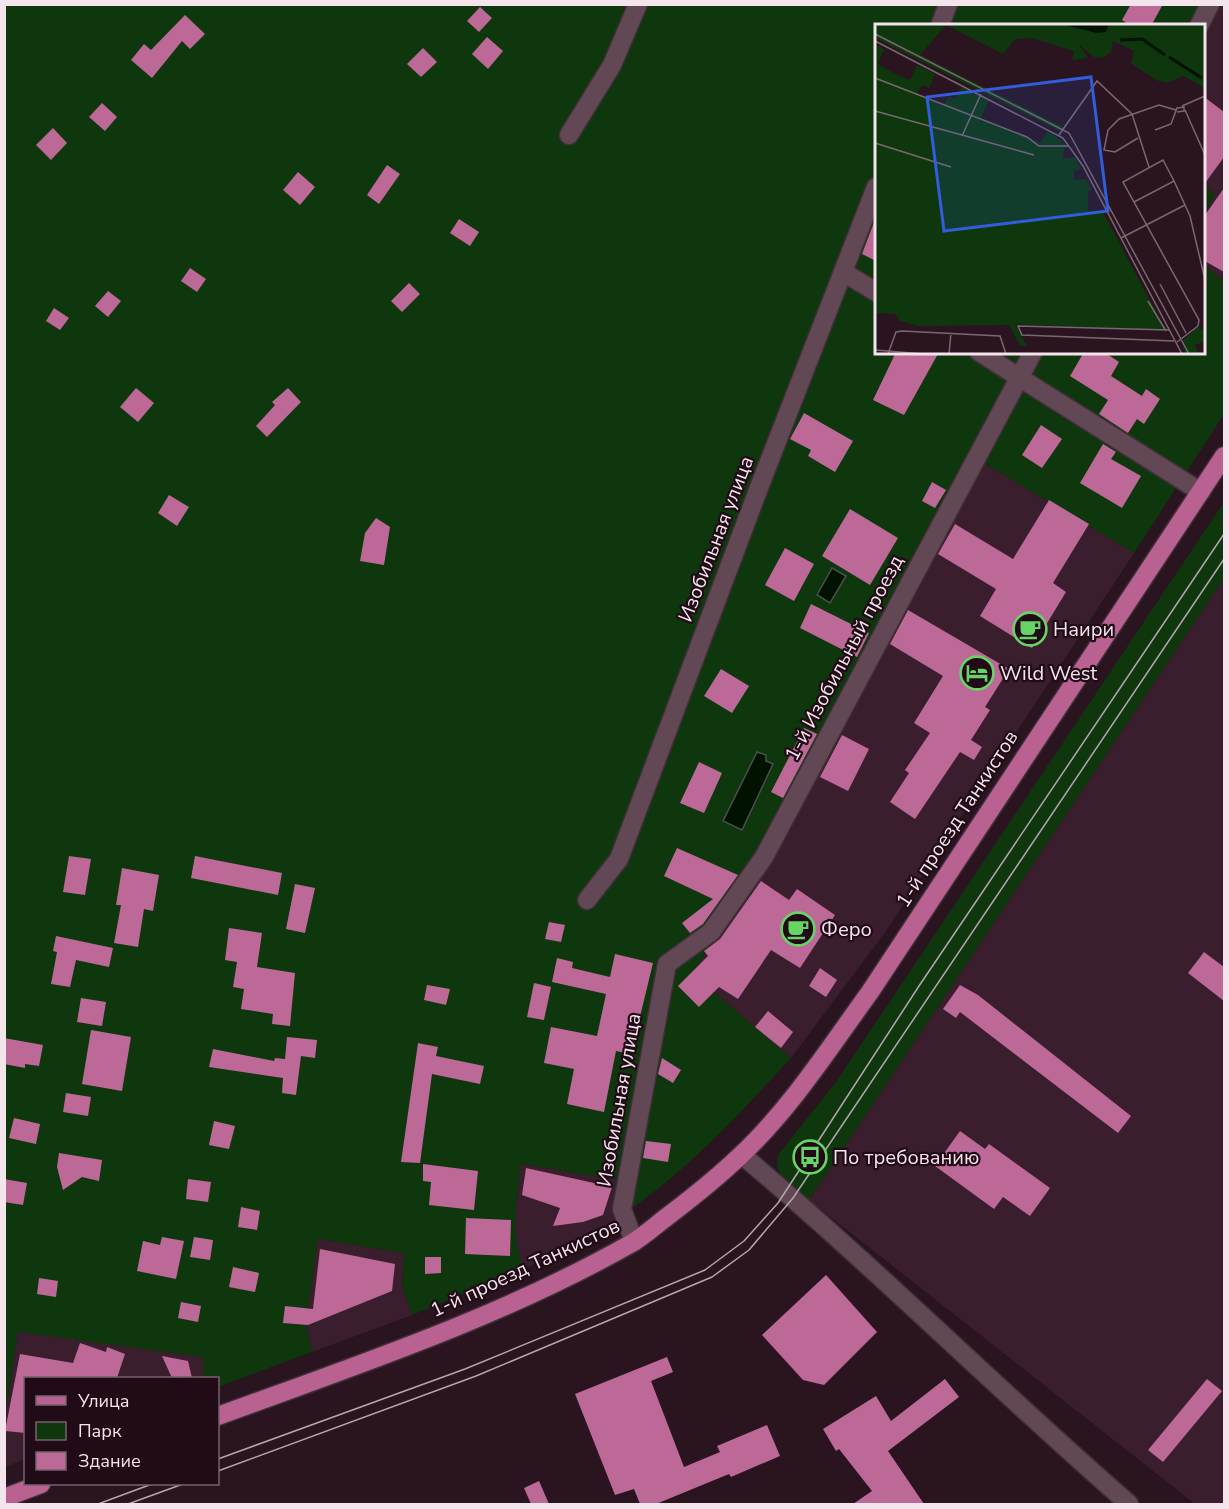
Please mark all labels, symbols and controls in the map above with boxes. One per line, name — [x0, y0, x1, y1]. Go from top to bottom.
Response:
inset map — [875, 24, 1205, 354]
street label: Изобильная улица — [672, 452, 760, 626]
street label: 1-й Изобильный проезд — [778, 550, 910, 766]
cafe icon: Наири — [1012, 611, 1048, 647]
place label: Наири — [1053, 616, 1114, 643]
hotel icon: Wild West — [959, 655, 995, 691]
place label: Wild West — [1000, 660, 1098, 687]
street label: 1-й проезд Танкистов — [890, 725, 1024, 913]
cafe icon: Феро — [780, 911, 816, 947]
place label: Феро — [821, 916, 872, 943]
street label: Изобильная улица — [590, 1011, 648, 1189]
bus stop icon: По требованию — [792, 1139, 828, 1175]
place label: По требованию — [833, 1144, 979, 1171]
street label: 1-й проезд Танкистов — [426, 1212, 624, 1324]
legend — [24, 1377, 219, 1485]
text: Улица — [77, 1389, 129, 1413]
text: Парк — [78, 1419, 122, 1443]
text: Здание — [78, 1449, 141, 1473]

